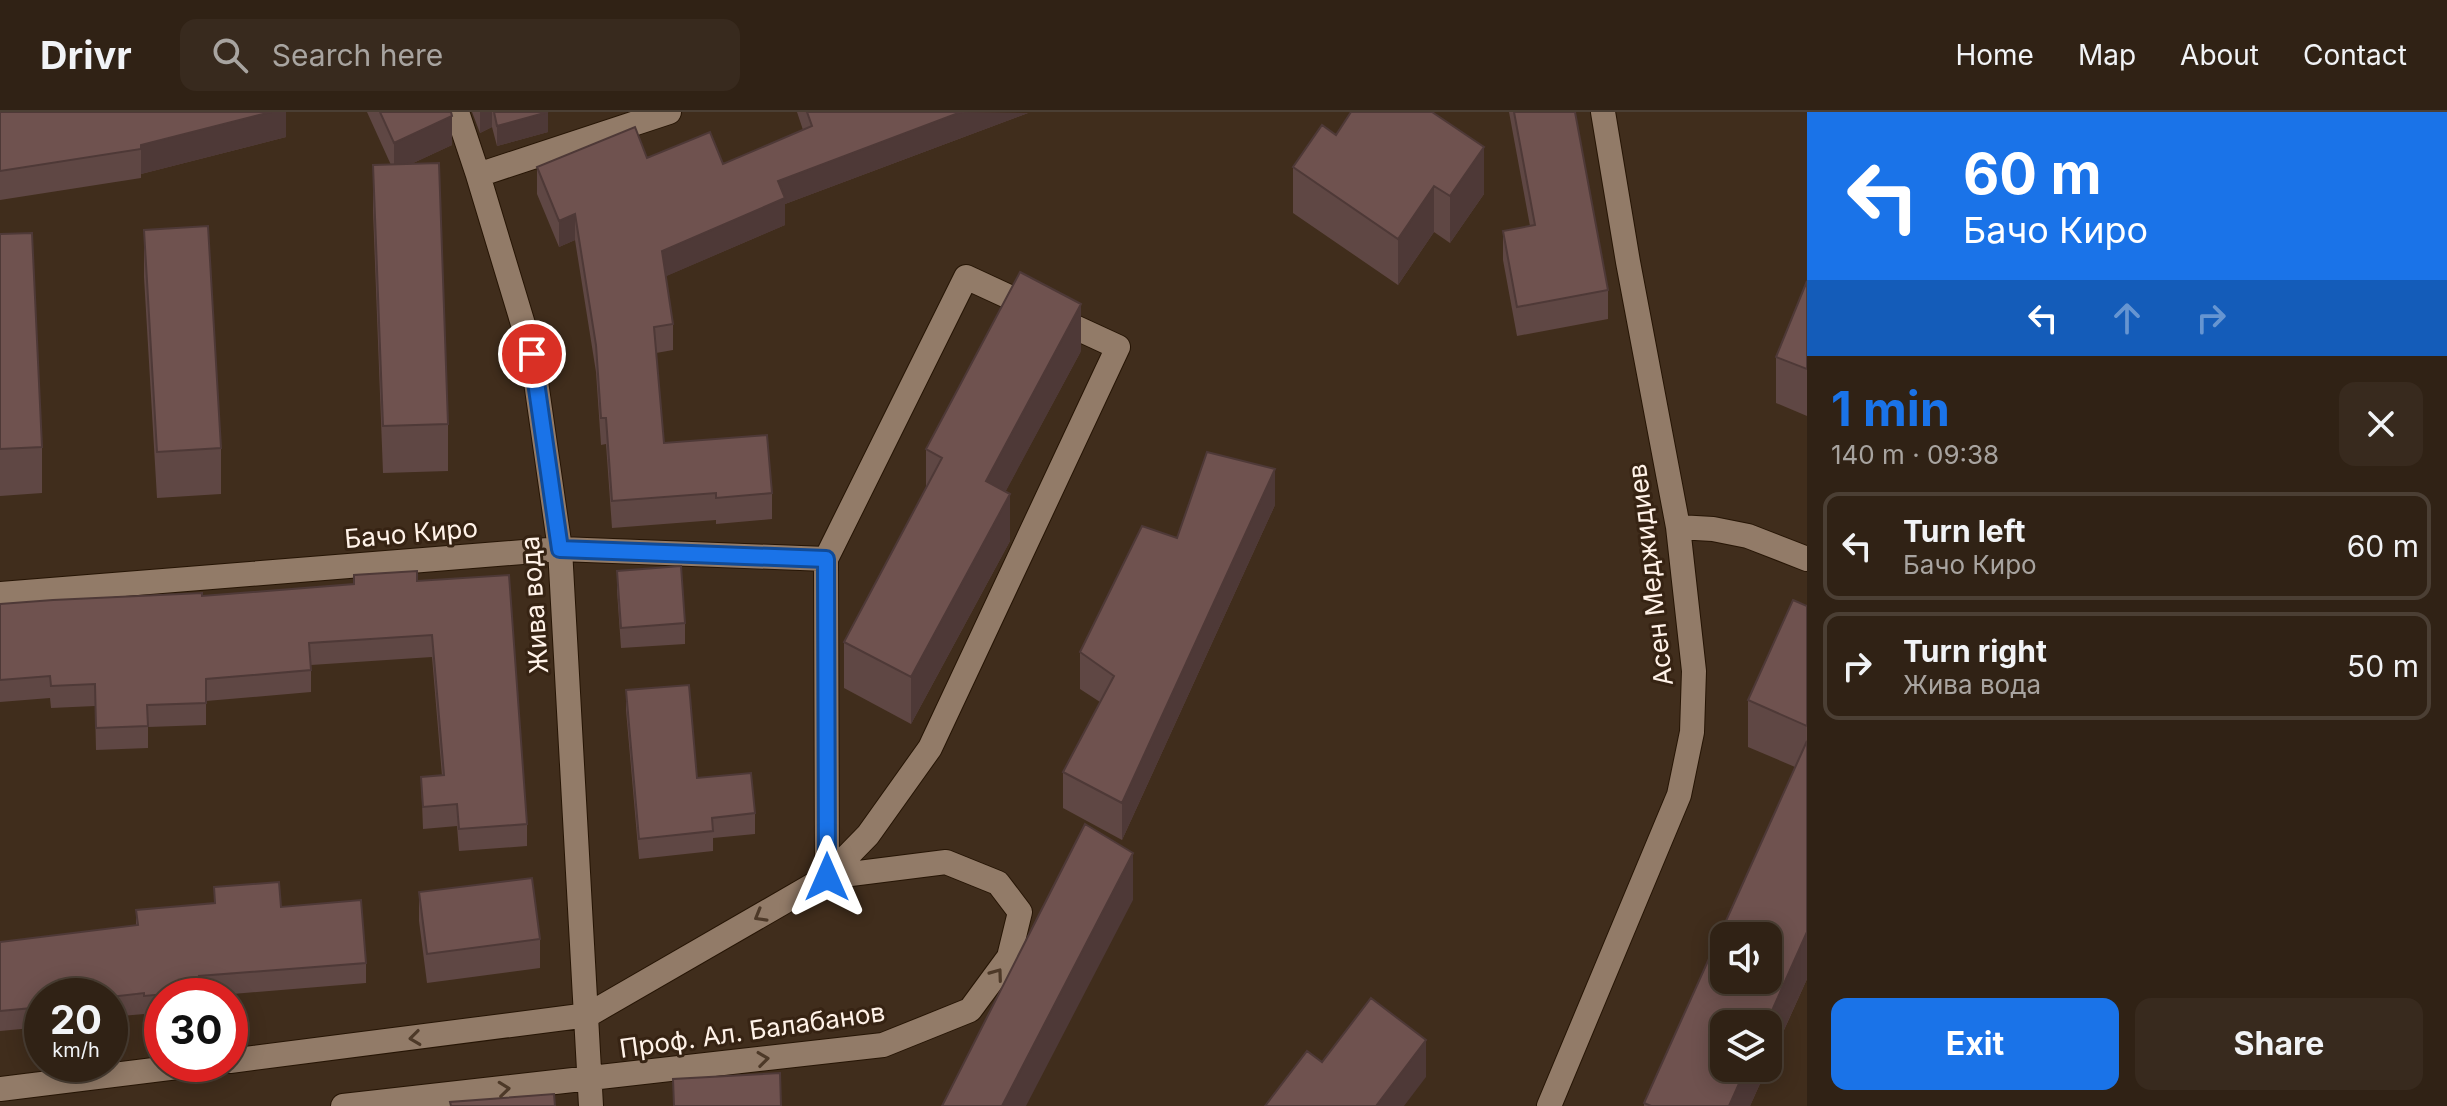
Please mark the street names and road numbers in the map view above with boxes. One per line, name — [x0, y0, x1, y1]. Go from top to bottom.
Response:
street label: Асен Меджидиев — [1621, 462, 1679, 688]
street label: Бачо Киро — [343, 512, 479, 554]
street label: Жива вода — [514, 535, 554, 675]
street label: Проф. Ал. Балабанов — [617, 996, 887, 1064]

